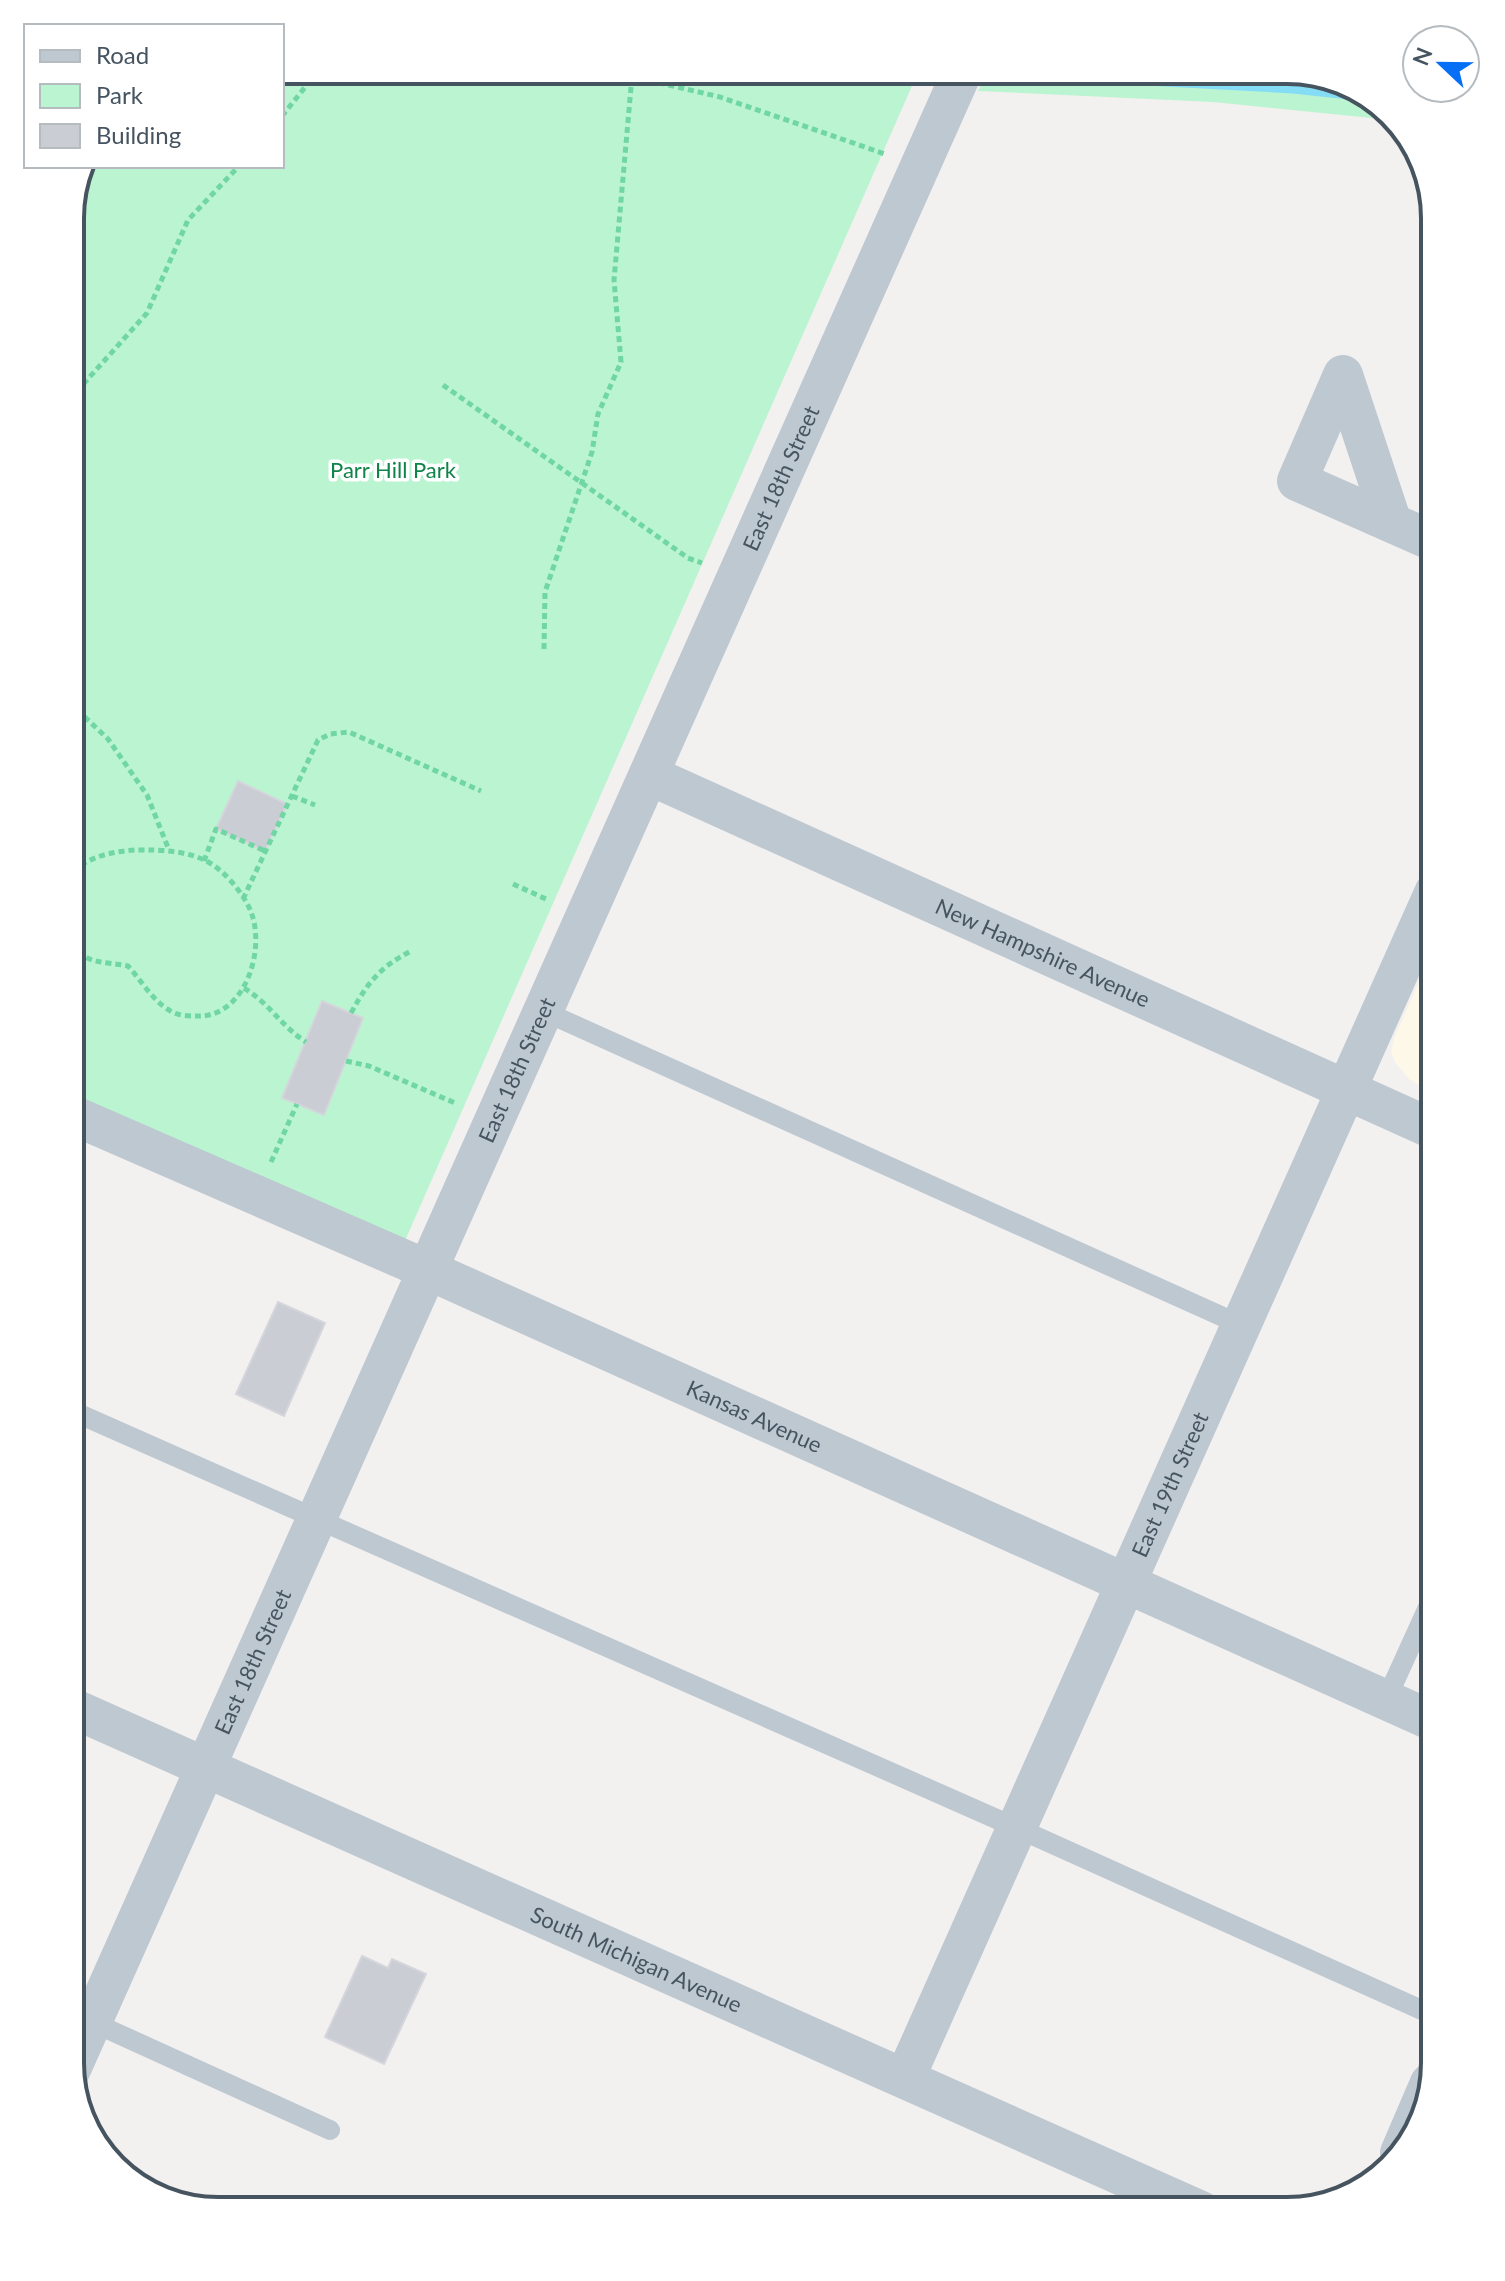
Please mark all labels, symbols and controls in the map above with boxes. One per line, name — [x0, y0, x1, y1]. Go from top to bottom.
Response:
legend — [24, 24, 284, 168]
north arrow — [1401, 24, 1481, 104]
text: Road — [96, 40, 149, 69]
text: N — [1406, 43, 1438, 69]
text: Park — [96, 80, 144, 109]
text: Building — [96, 120, 181, 149]
street label: East 18th Street — [736, 401, 825, 555]
park label: Parr Hill Park — [330, 456, 457, 483]
street label: New Hampshire Avenue — [931, 892, 1154, 1012]
street label: East 18th Street — [472, 993, 560, 1146]
street label: Kansas Avenue — [682, 1374, 826, 1458]
street label: East 19th Street — [1125, 1407, 1214, 1561]
street label: East 18th Street — [208, 1585, 296, 1738]
street label: South Michigan Avenue — [527, 1900, 746, 2018]

